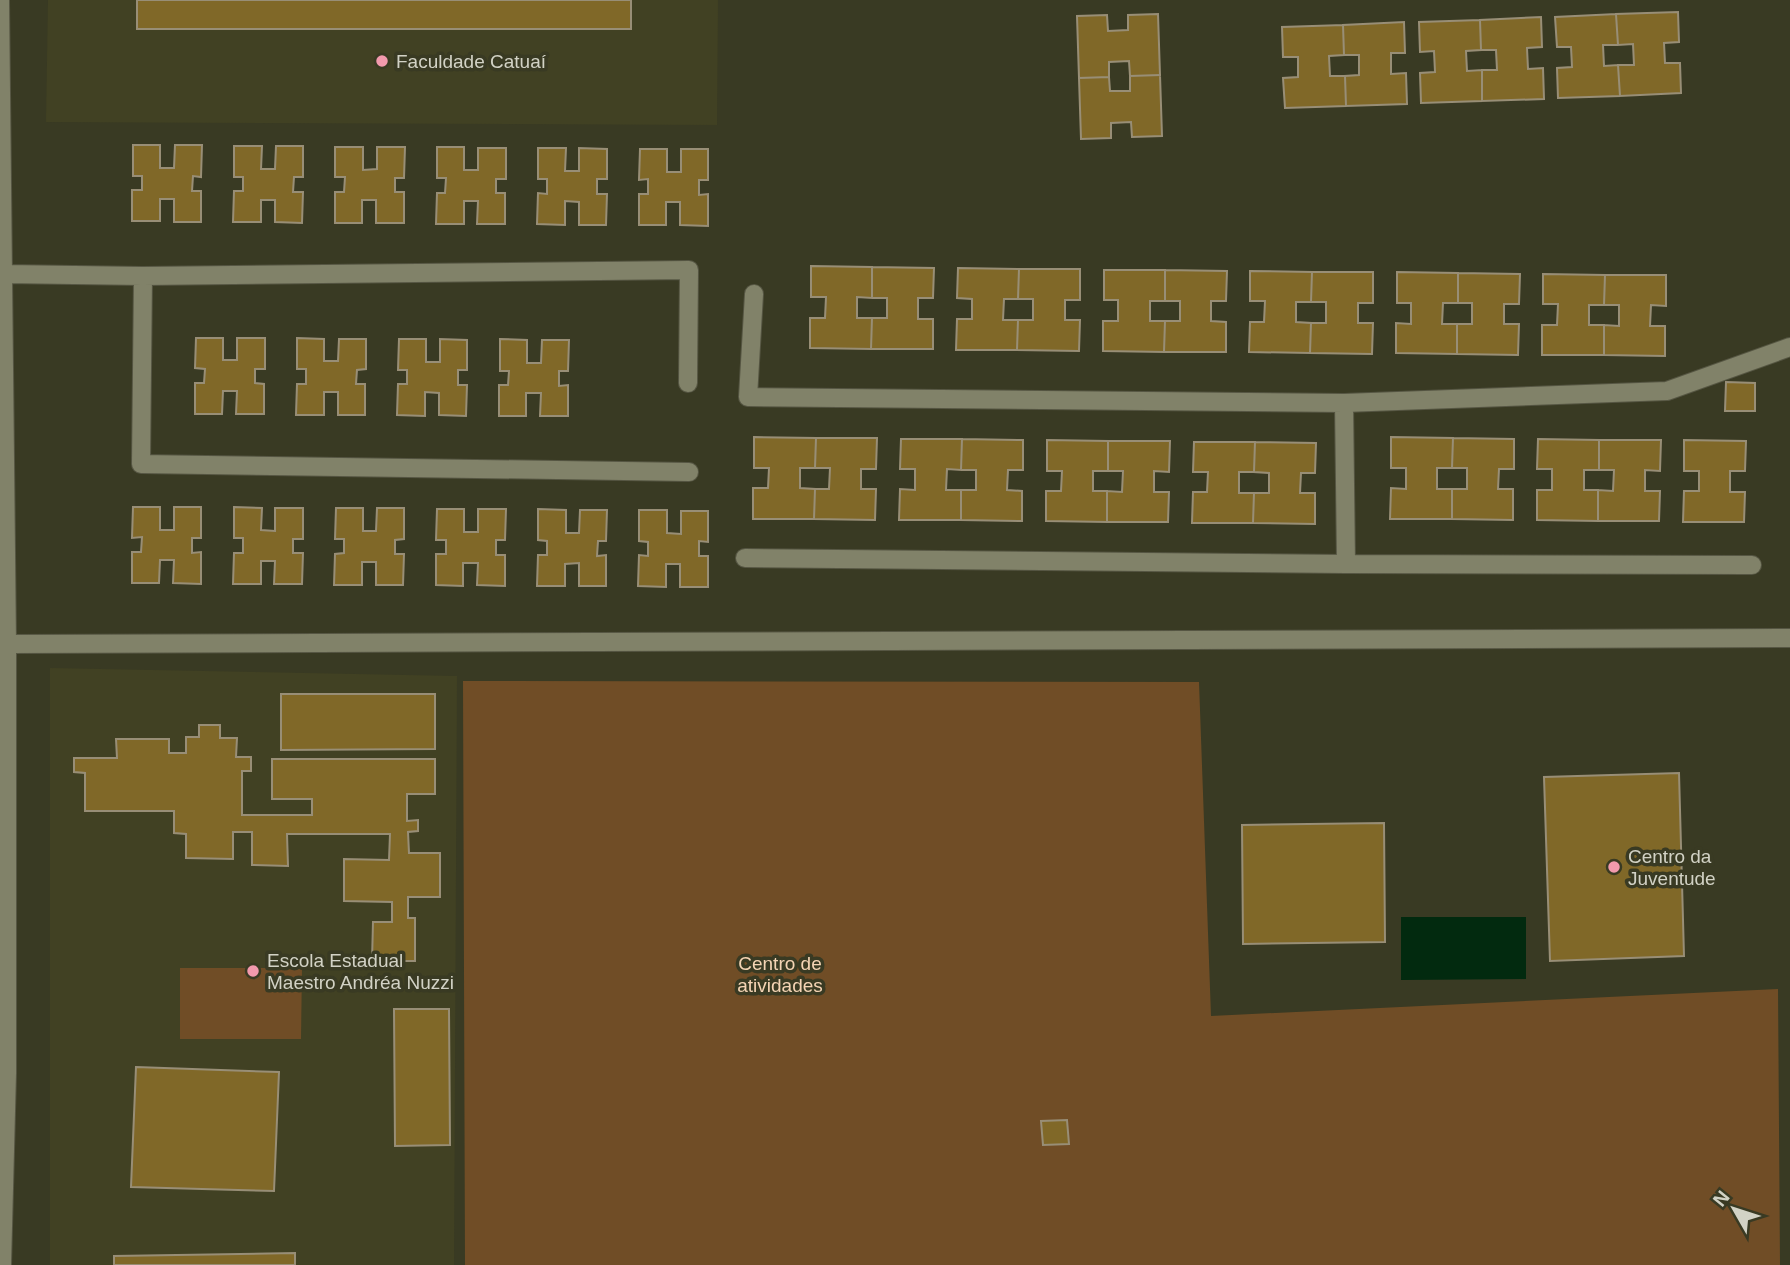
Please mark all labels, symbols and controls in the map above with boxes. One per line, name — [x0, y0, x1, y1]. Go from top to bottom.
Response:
place label: Faculdade Catuaí — [396, 51, 547, 72]
marker: Faculdade Catuaí — [374, 53, 390, 69]
place label: Centro da Juventude — [1628, 846, 1716, 889]
marker: Centro da Juventude — [1606, 859, 1622, 875]
place label: Escola Estadual Maestro Andréa Nuzzi — [267, 950, 454, 993]
park label: Centro de atividades — [737, 953, 823, 996]
marker: Escola Estadual Maestro Andréa Nuzzi — [245, 963, 261, 979]
north arrow — [1699, 1174, 1769, 1244]
text: N — [1709, 1187, 1734, 1211]

